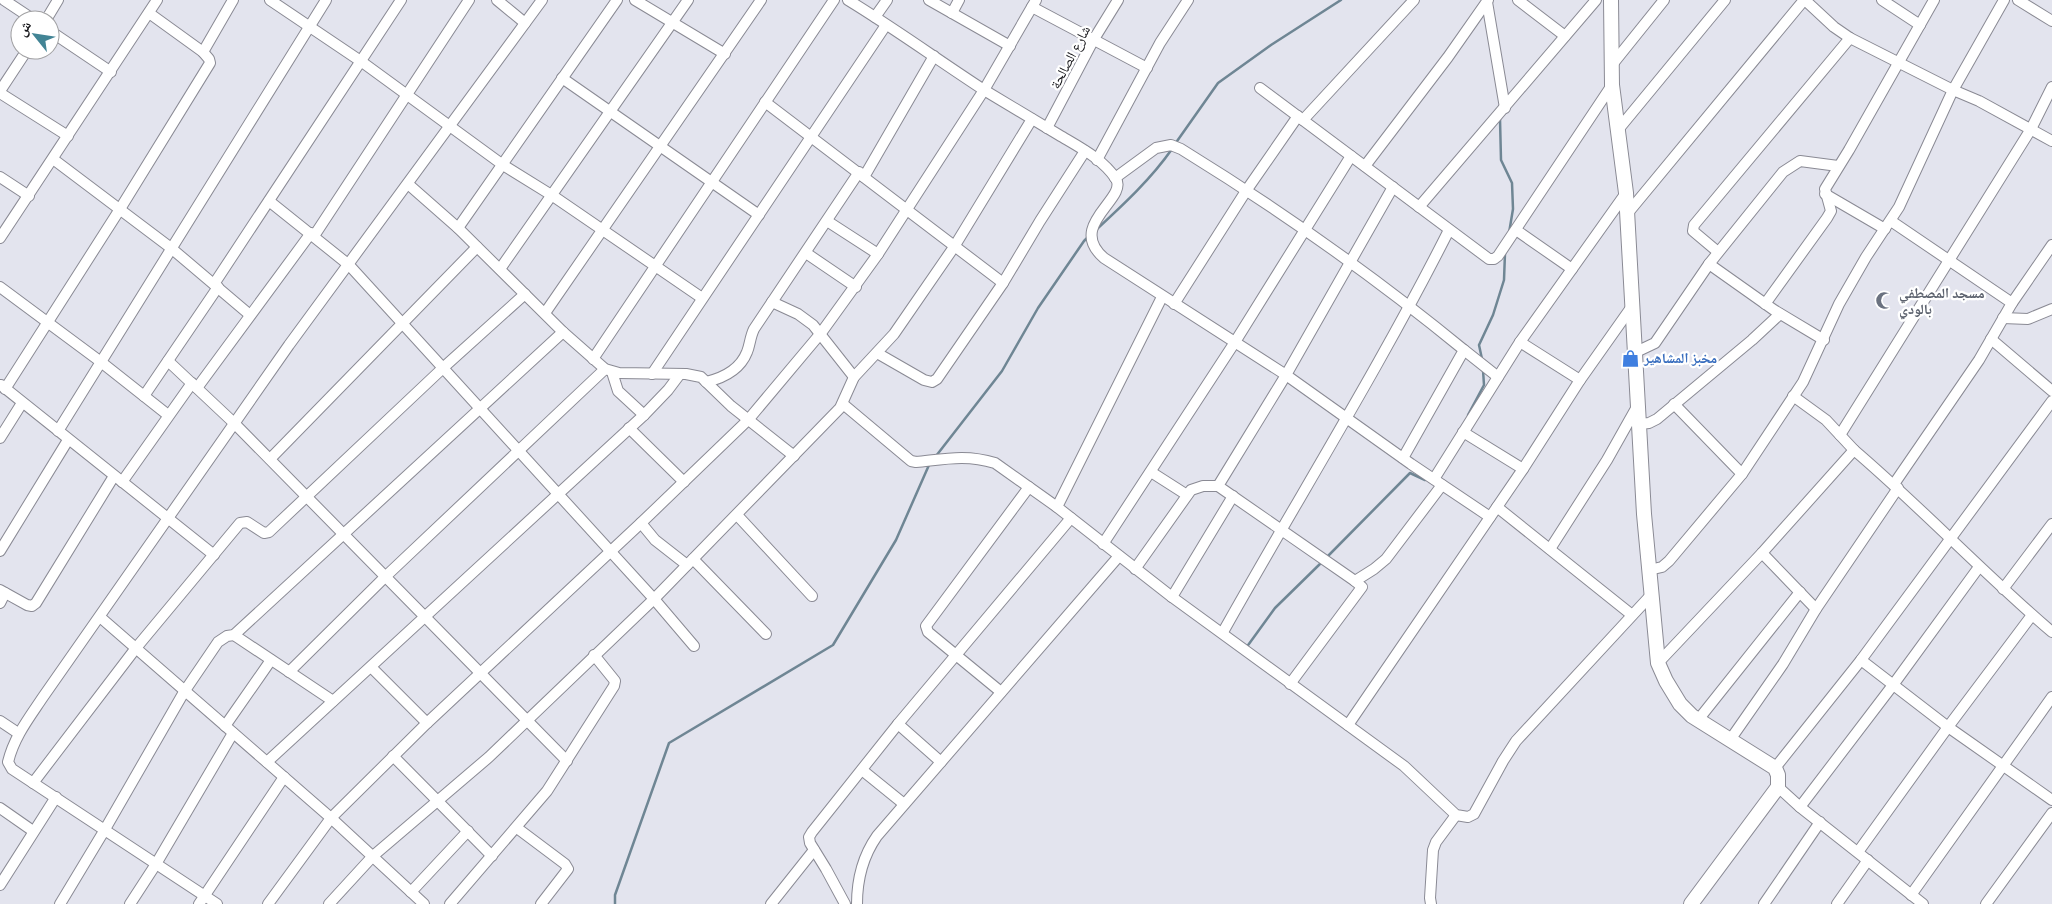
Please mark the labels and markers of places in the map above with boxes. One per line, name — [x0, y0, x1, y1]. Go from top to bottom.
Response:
place label: مسجد المصطفي بالودي — [1899, 284, 1985, 320]
mosque icon: مسجد المصطفي بالودي — [1875, 291, 1895, 311]
shop icon: مخبز المشاهير — [1620, 348, 1640, 368]
place label: مخبز المشاهير — [1643, 349, 1717, 367]

